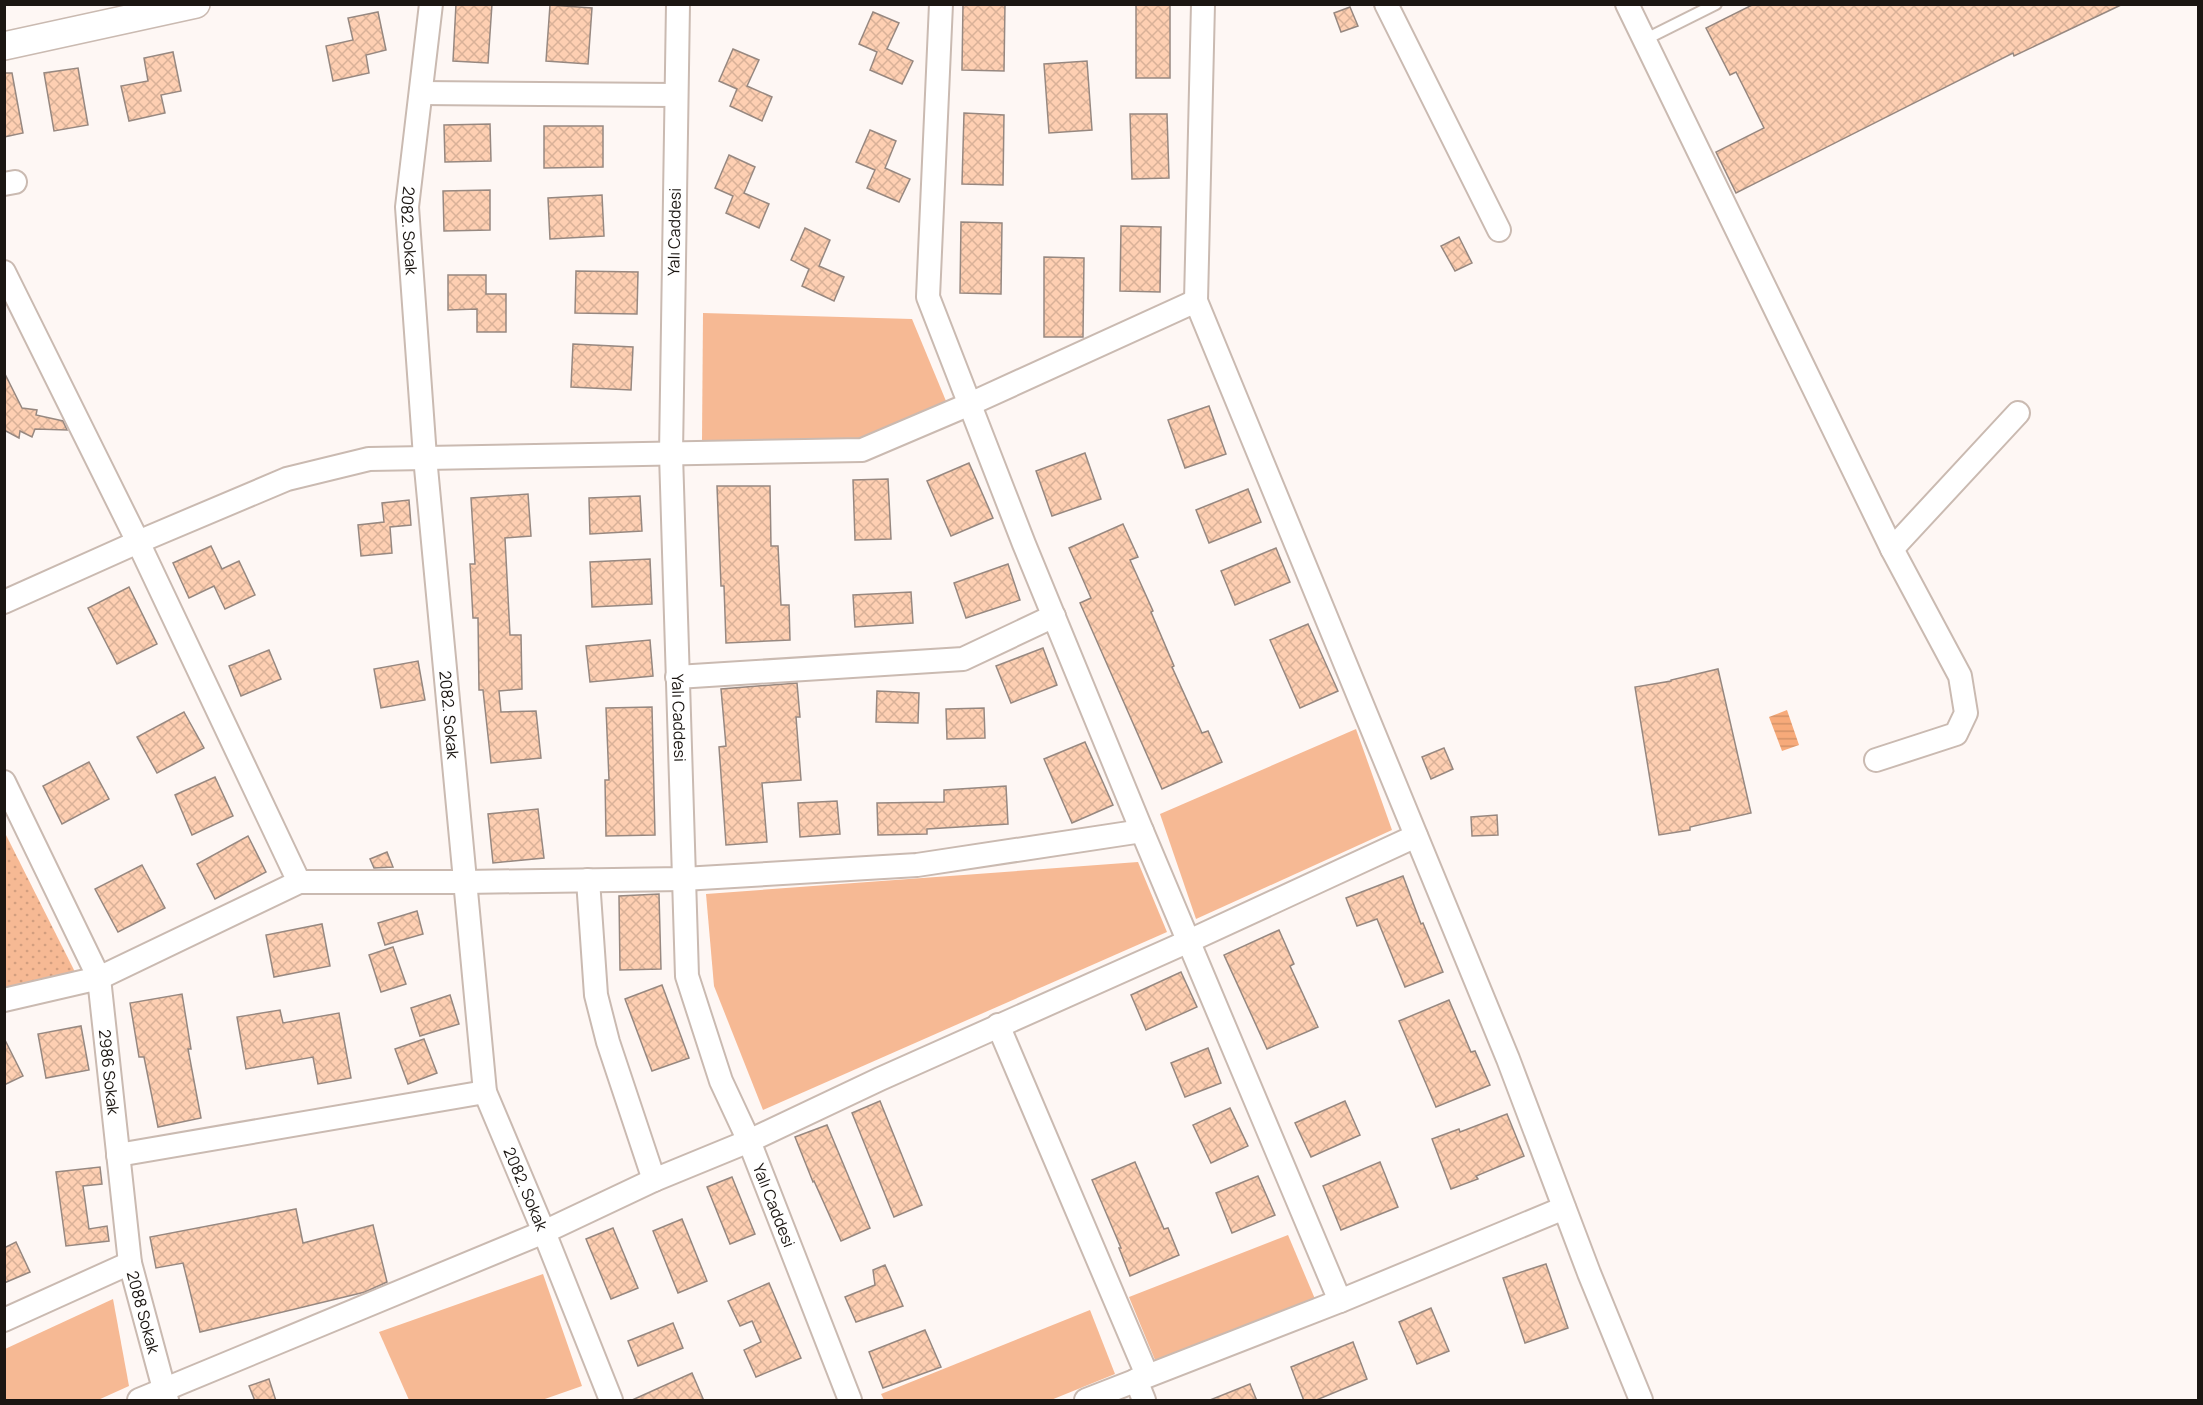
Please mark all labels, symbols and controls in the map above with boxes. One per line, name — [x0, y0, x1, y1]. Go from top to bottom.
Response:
street label: 2082. Sokak — [396, 185, 423, 277]
street label: Yalı Caddesi — [662, 188, 686, 276]
street label: 2082. Sokak — [434, 670, 465, 761]
street label: Yalı Caddesi — [667, 673, 691, 762]
street label: 2986 Sokak — [94, 1028, 125, 1117]
street label: 2082. Sokak — [498, 1144, 554, 1235]
street label: Yalı Caddesi — [748, 1160, 800, 1250]
street label: 2088 Sokak — [122, 1268, 165, 1357]

